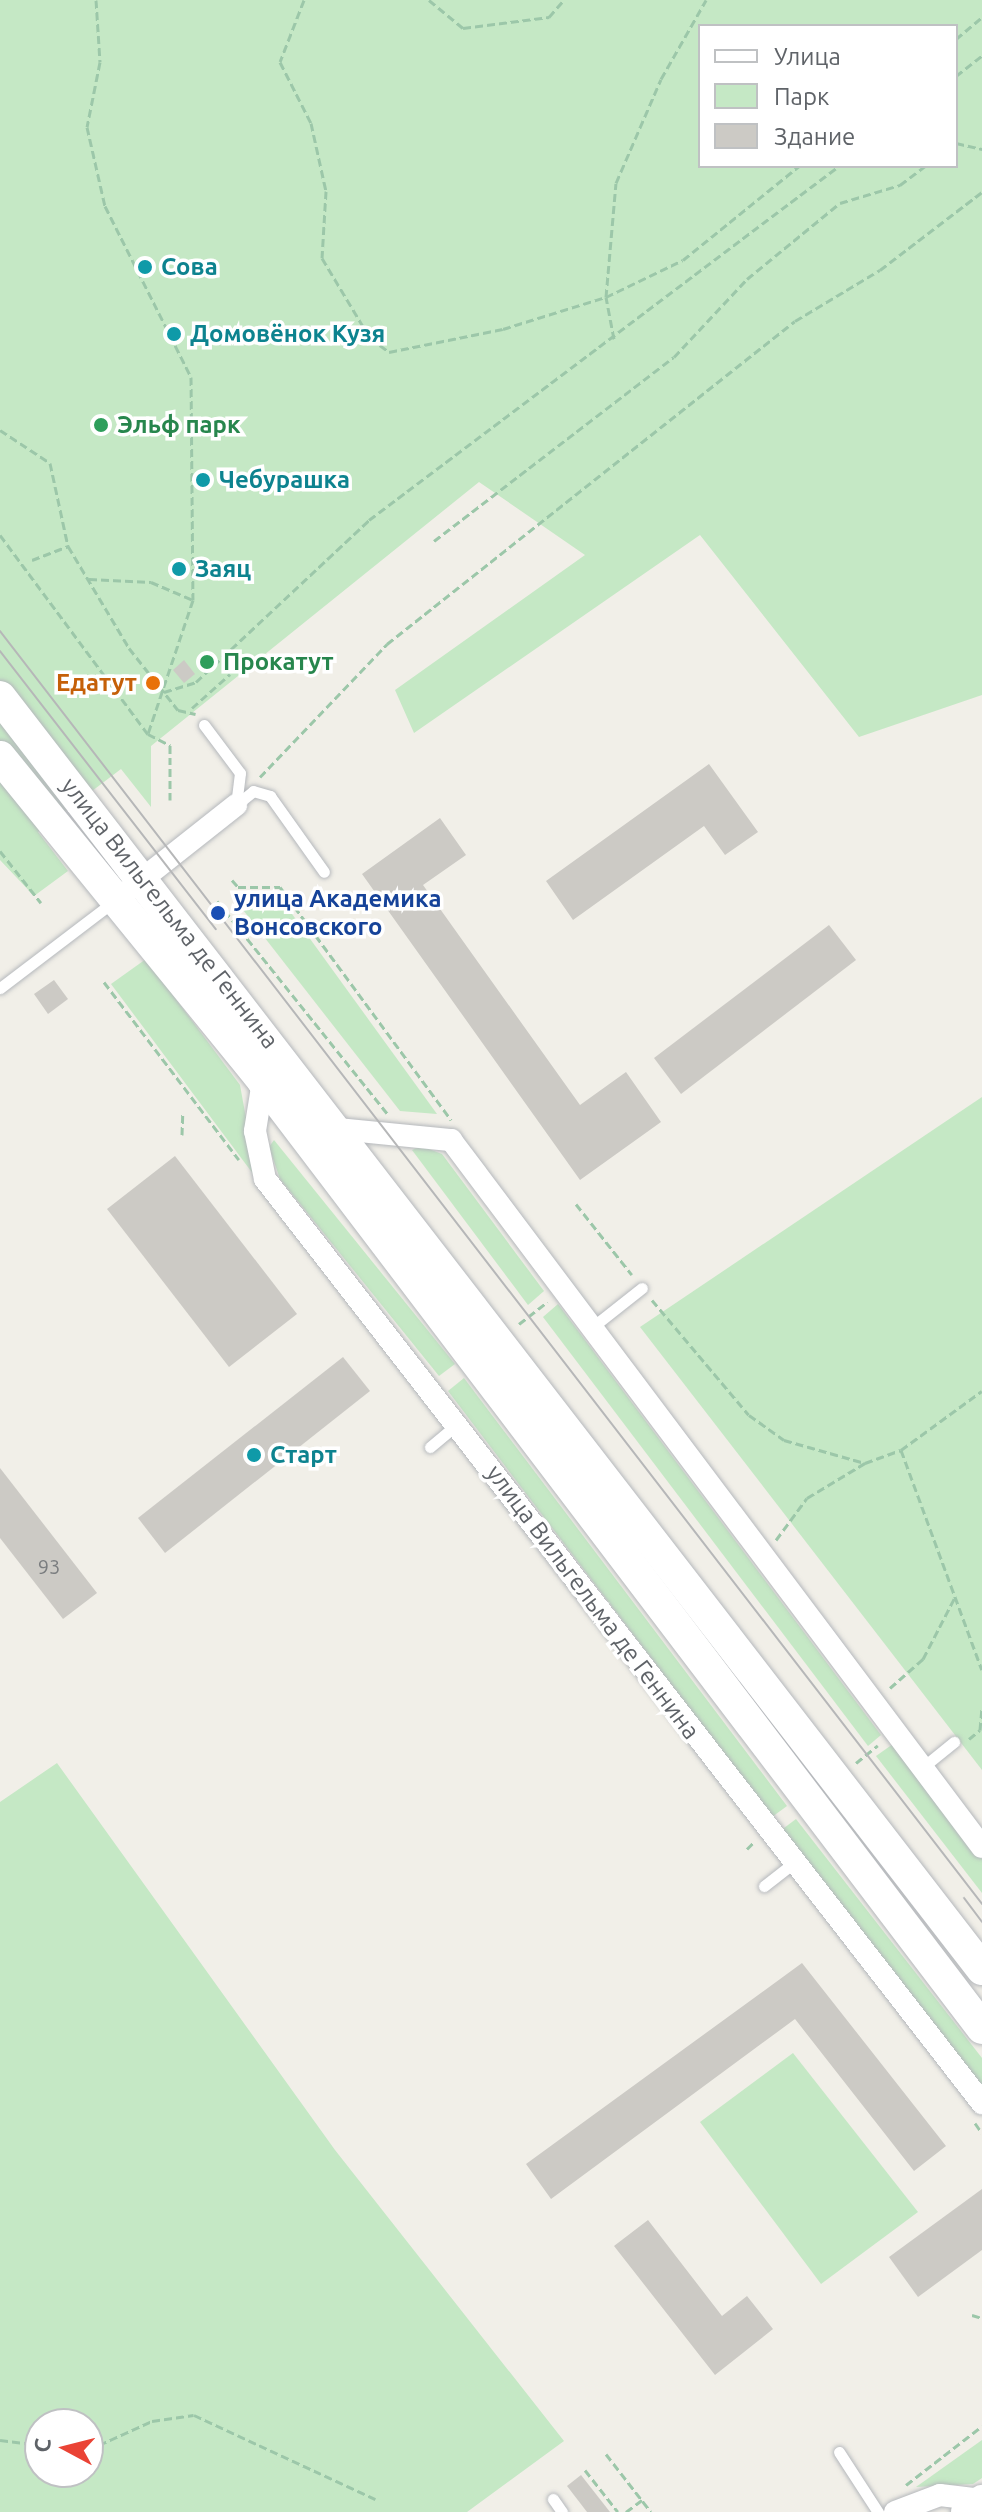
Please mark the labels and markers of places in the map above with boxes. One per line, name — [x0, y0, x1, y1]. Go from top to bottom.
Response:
place label: Сова — [161, 253, 218, 281]
marker: Сова — [136, 258, 154, 276]
place label: Домовёнок Кузя — [190, 320, 385, 348]
marker: Домовёнок Кузя — [165, 325, 183, 343]
place label: Эльф парк — [117, 411, 241, 439]
marker: Эльф парк — [92, 416, 110, 434]
place label: Чебурашка — [219, 466, 350, 494]
marker: Чебурашка — [194, 471, 212, 489]
place label: Заяц — [195, 555, 251, 583]
marker: Заяц — [170, 560, 188, 578]
place label: Прокатут — [223, 648, 334, 676]
marker: Прокатут — [198, 653, 216, 671]
place label: Едатут — [56, 669, 137, 697]
marker: Едатут — [144, 674, 162, 692]
place label: улица Академика Вонсовского — [234, 885, 441, 941]
marker: улица Академика Вонсовского — [209, 904, 227, 922]
place label: Старт — [270, 1441, 337, 1469]
marker: Старт — [245, 1446, 263, 1464]

